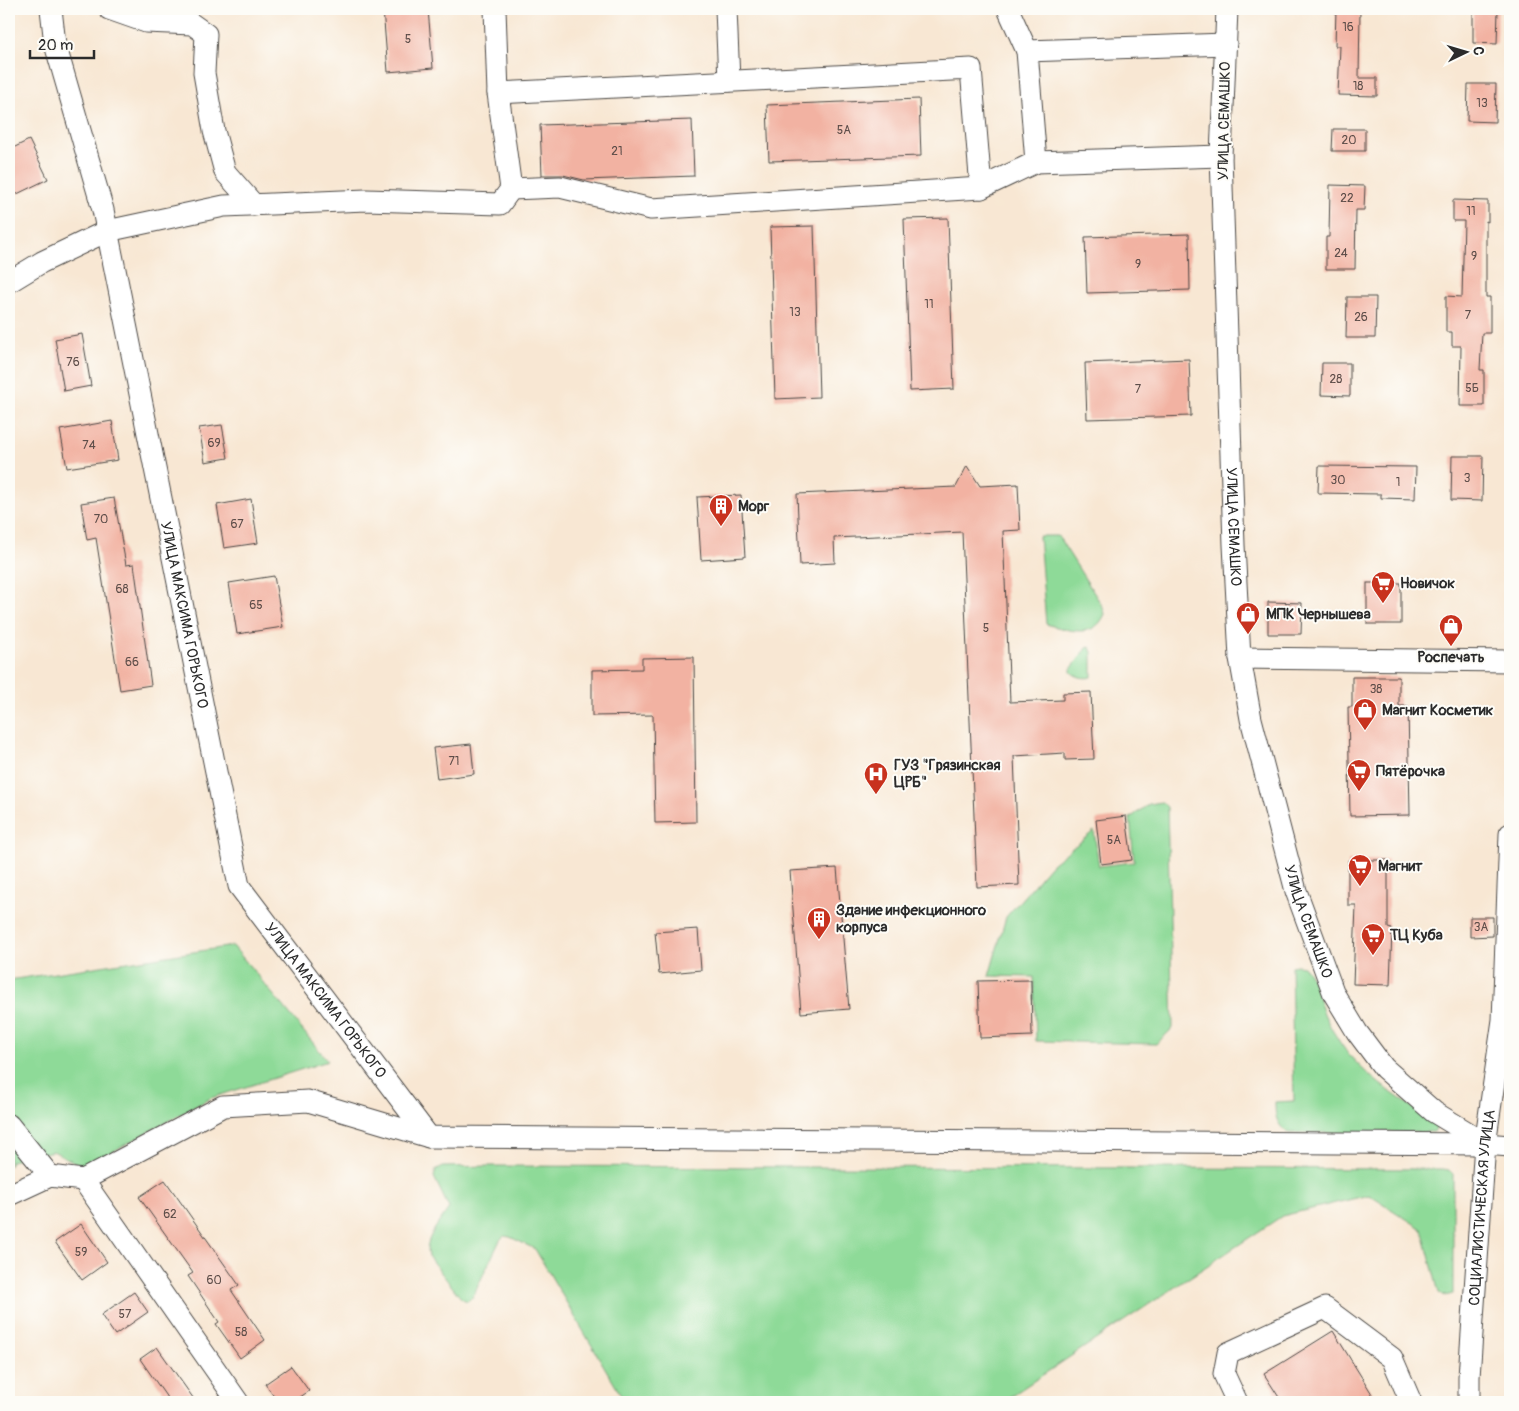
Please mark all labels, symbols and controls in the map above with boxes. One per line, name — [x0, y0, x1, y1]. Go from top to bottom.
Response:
house number: 16 — [1342, 20, 1354, 35]
scale bar — [30, 28, 94, 60]
north arrow — [1442, 28, 1492, 78]
house number: 5 — [405, 32, 411, 47]
text: 20 m — [38, 36, 73, 55]
text: С — [1470, 46, 1487, 56]
street label: УЛИЦА СЕМАШКО — [1214, 62, 1235, 180]
house number: 18 — [1353, 79, 1363, 94]
house number: 13 — [1476, 96, 1488, 111]
house number: 5А — [837, 123, 851, 138]
house number: 20 — [1342, 133, 1356, 148]
house number: 21 — [611, 144, 623, 159]
house number: 22 — [1340, 191, 1354, 206]
house number: 11 — [1466, 204, 1476, 219]
house number: 24 — [1334, 246, 1348, 261]
house number: 9 — [1471, 249, 1477, 264]
house number: 9 — [1135, 257, 1141, 272]
house number: 11 — [924, 297, 934, 312]
house number: 13 — [789, 305, 801, 320]
house number: 7 — [1465, 308, 1472, 323]
house number: 26 — [1354, 310, 1368, 325]
house number: 76 — [66, 355, 80, 370]
house number: 28 — [1330, 372, 1342, 387]
house number: 5Б — [1465, 381, 1479, 396]
house number: 7 — [1135, 382, 1142, 397]
house number: 69 — [207, 436, 221, 451]
house number: 74 — [82, 438, 96, 453]
street label: УЛИЦА СЕМАШКО — [1221, 467, 1245, 587]
house number: 3 — [1464, 471, 1471, 486]
house number: 30 — [1331, 473, 1345, 488]
house number: 1 — [1396, 475, 1400, 490]
building icon: Морг — [708, 493, 734, 527]
place label: Морг — [738, 497, 770, 516]
house number: 70 — [94, 512, 108, 527]
house number: 67 — [230, 517, 244, 532]
street label: УЛИЦА МАКСИМА ГОРЬКОГО — [156, 520, 212, 710]
supermarket icon: Новичок — [1370, 570, 1396, 604]
place label: Новичок — [1400, 574, 1455, 593]
house number: 68 — [115, 582, 129, 597]
house number: 65 — [249, 598, 263, 613]
shop icon: МПК Чернышева — [1235, 601, 1261, 635]
place label: МПК Чернышева — [1266, 605, 1371, 624]
shop icon: Роспечать — [1438, 613, 1464, 647]
house number: 5 — [983, 621, 989, 636]
place label: Роспечать — [1417, 648, 1485, 667]
house number: 66 — [125, 655, 139, 670]
house number: 38 — [1370, 682, 1382, 697]
shop icon: Магнит Косметик — [1352, 697, 1378, 731]
place label: Магнит Косметик — [1382, 701, 1494, 720]
house number: 71 — [448, 754, 460, 769]
place label: ГУЗ "Грязинская ЦРБ" — [894, 756, 1001, 792]
supermarket icon: Пятёрочка — [1346, 758, 1372, 792]
hospital icon: ГУЗ "Грязинская ЦРБ" — [863, 761, 889, 795]
place label: Пятёрочка — [1376, 762, 1445, 781]
house number: 5А — [1107, 833, 1121, 848]
supermarket icon: Магнит — [1347, 853, 1373, 887]
place label: Магнит — [1378, 857, 1423, 876]
street label: УЛИЦА СЕМАШКО — [1280, 863, 1336, 981]
place label: Здание инфекционного корпуса — [836, 901, 986, 937]
building icon: Здание инфекционного корпуса — [806, 906, 832, 940]
street label: УЛИЦА МАКСИМА ГОРЬКОГО — [260, 919, 390, 1082]
house number: 3А — [1474, 920, 1488, 935]
supermarket icon: ТЦ Куба — [1360, 922, 1386, 956]
place label: ТЦ Куба — [1389, 926, 1443, 945]
street label: СОЦИАЛИСТИЧЕСКАЯ УЛИЦА — [1465, 1108, 1500, 1306]
house number: 62 — [163, 1207, 177, 1222]
house number: 59 — [75, 1245, 87, 1260]
house number: 60 — [206, 1273, 222, 1288]
house number: 57 — [119, 1307, 132, 1322]
house number: 58 — [235, 1325, 247, 1340]

